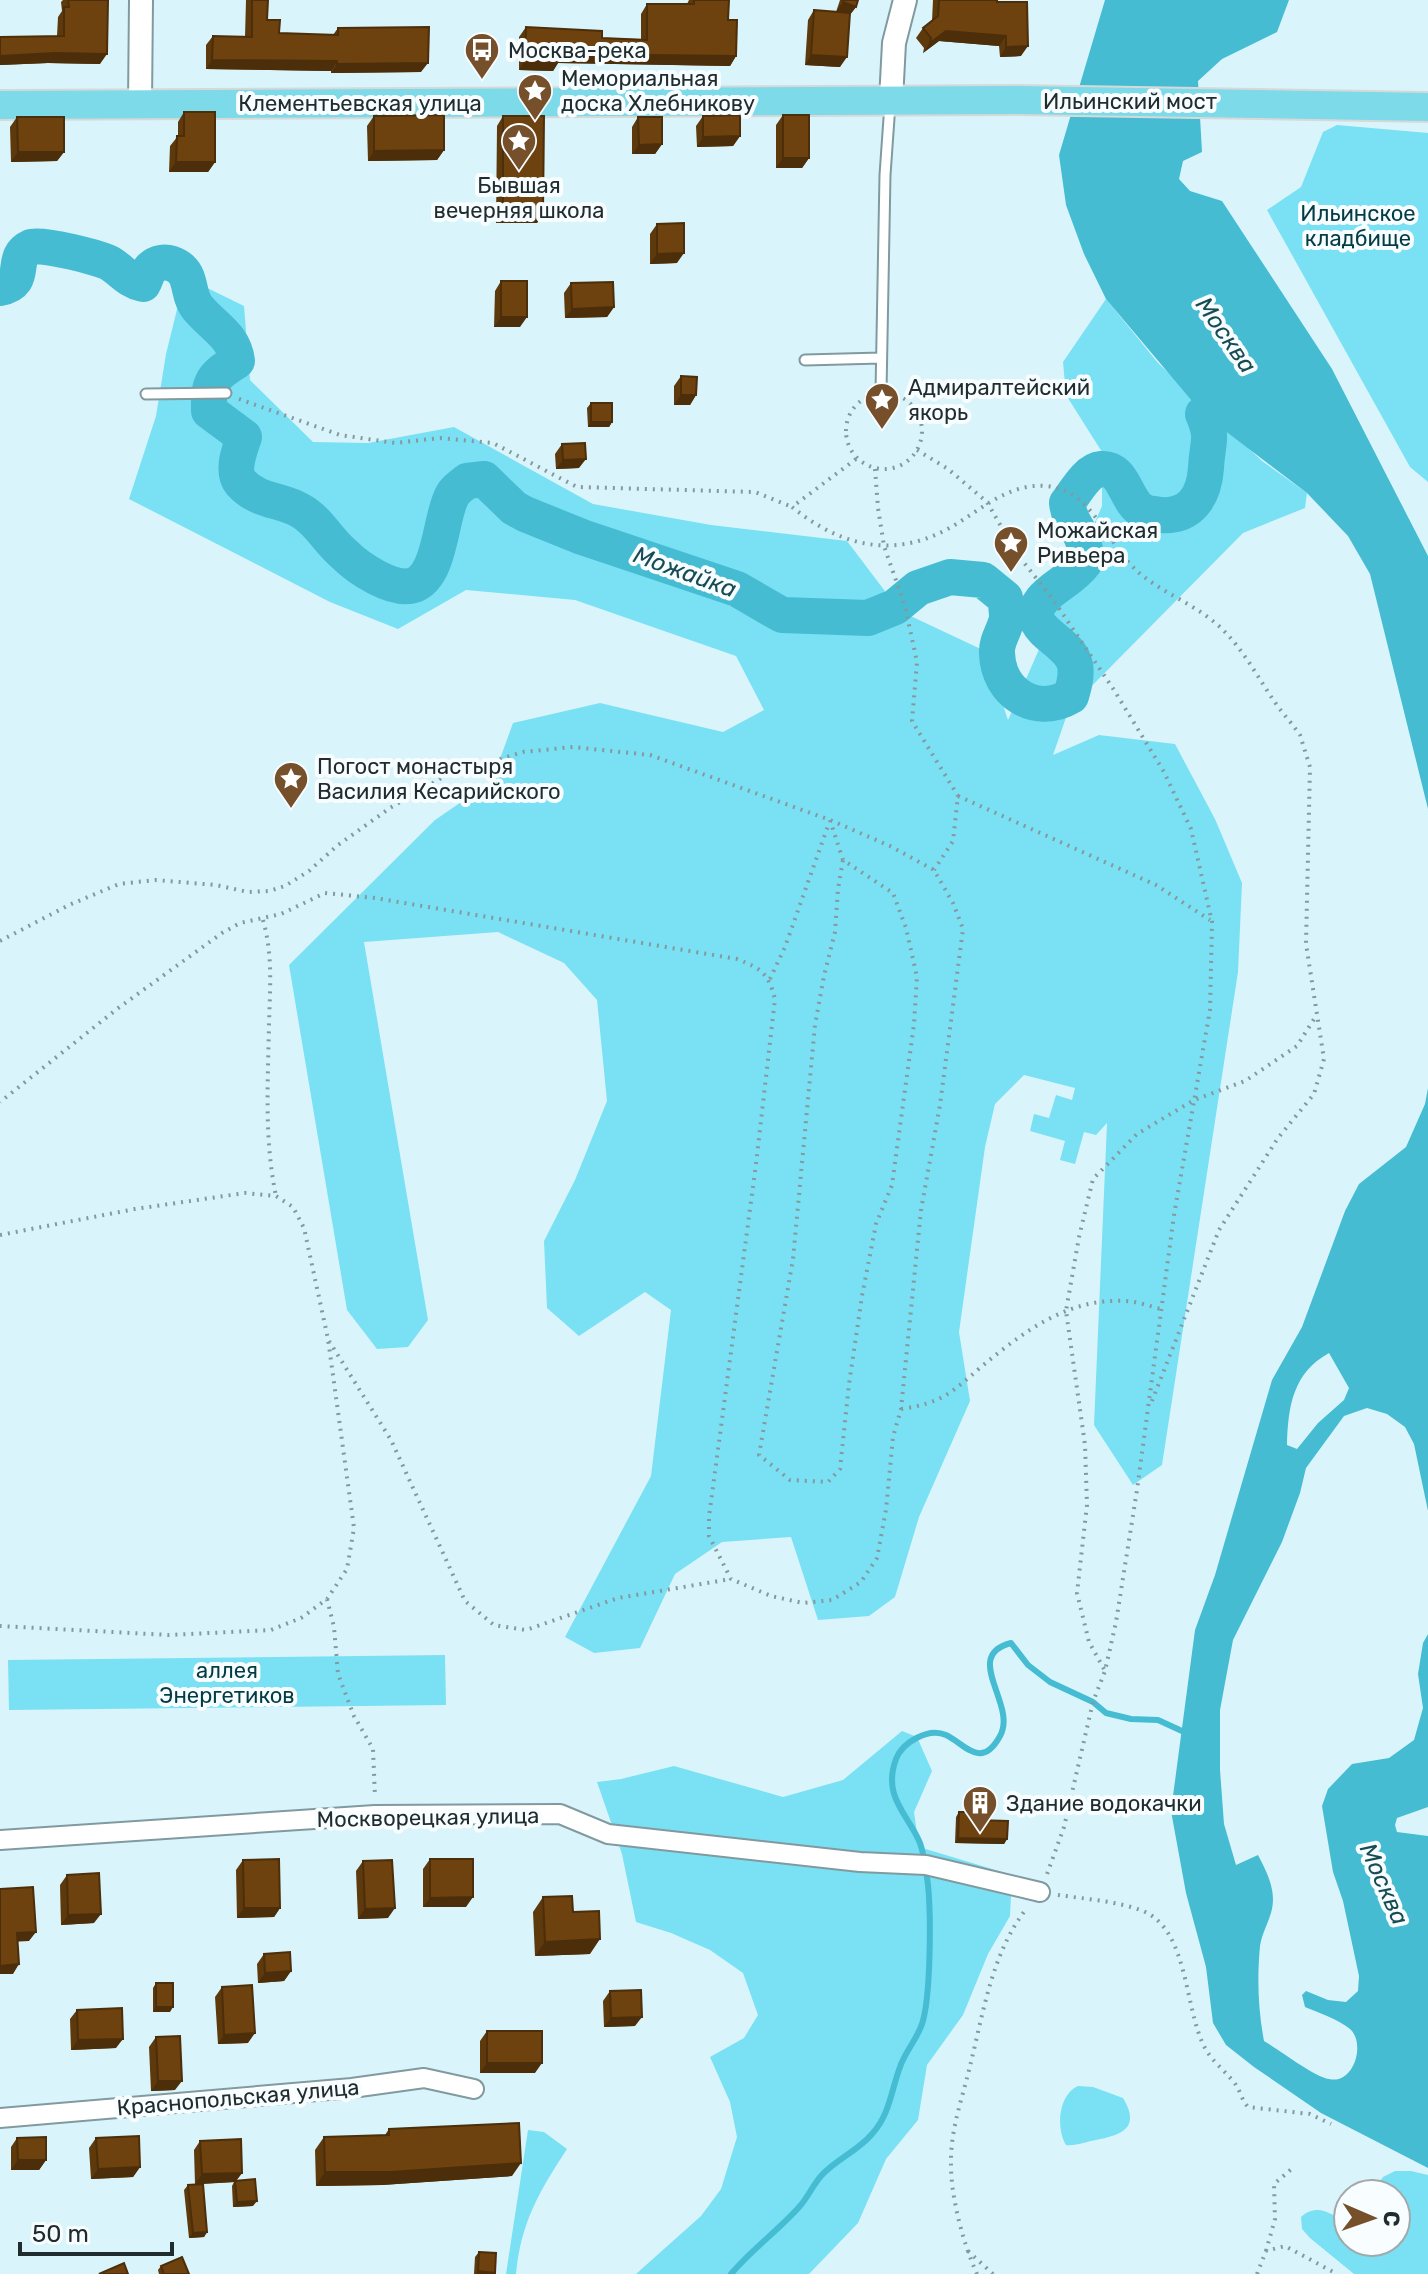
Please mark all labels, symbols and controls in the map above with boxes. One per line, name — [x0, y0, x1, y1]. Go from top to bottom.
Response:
bus stop icon: Москва-река — [463, 31, 501, 81]
place label: Москва-река — [508, 37, 647, 64]
place label: Мемориальная доска Хлебникову — [561, 65, 755, 117]
place icon: Мемориальная доска Хлебникову — [516, 72, 554, 122]
street label: Ильинский мост — [1043, 88, 1217, 115]
street label: Клементьевская улица — [238, 90, 482, 117]
place icon: Бывшая вечерняя школа — [500, 122, 538, 172]
place label: Бывшая вечерняя школа — [434, 172, 604, 224]
park label: Ильинское кладбище — [1300, 200, 1416, 252]
water label: Москва — [1190, 292, 1262, 378]
place label: Адмиралтейский якорь — [908, 374, 1090, 426]
place icon: Адмиралтейский якорь — [863, 381, 901, 431]
place label: Можайская Ривьера — [1037, 517, 1158, 569]
place icon: Можайская Ривьера — [992, 524, 1030, 574]
water label: Можайка — [630, 540, 740, 604]
place label: Погост монастыря Василия Кесарийского — [317, 753, 561, 805]
place icon: Погост монастыря Василия Кесарийского — [272, 760, 310, 810]
park label: аллея Энергетиков — [159, 1657, 295, 1709]
building icon: Здание водокачки — [961, 1784, 999, 1834]
place label: Здание водокачки — [1006, 1790, 1202, 1817]
street label: Москворецкая улица — [316, 1802, 540, 1833]
water label: Москва — [1354, 1839, 1414, 1929]
street label: Краснопольская улица — [116, 2073, 360, 2122]
north arrow — [1332, 2178, 1412, 2258]
scale bar — [20, 2206, 172, 2256]
text: С — [1378, 2210, 1405, 2227]
text: 50 m — [32, 2220, 89, 2248]

